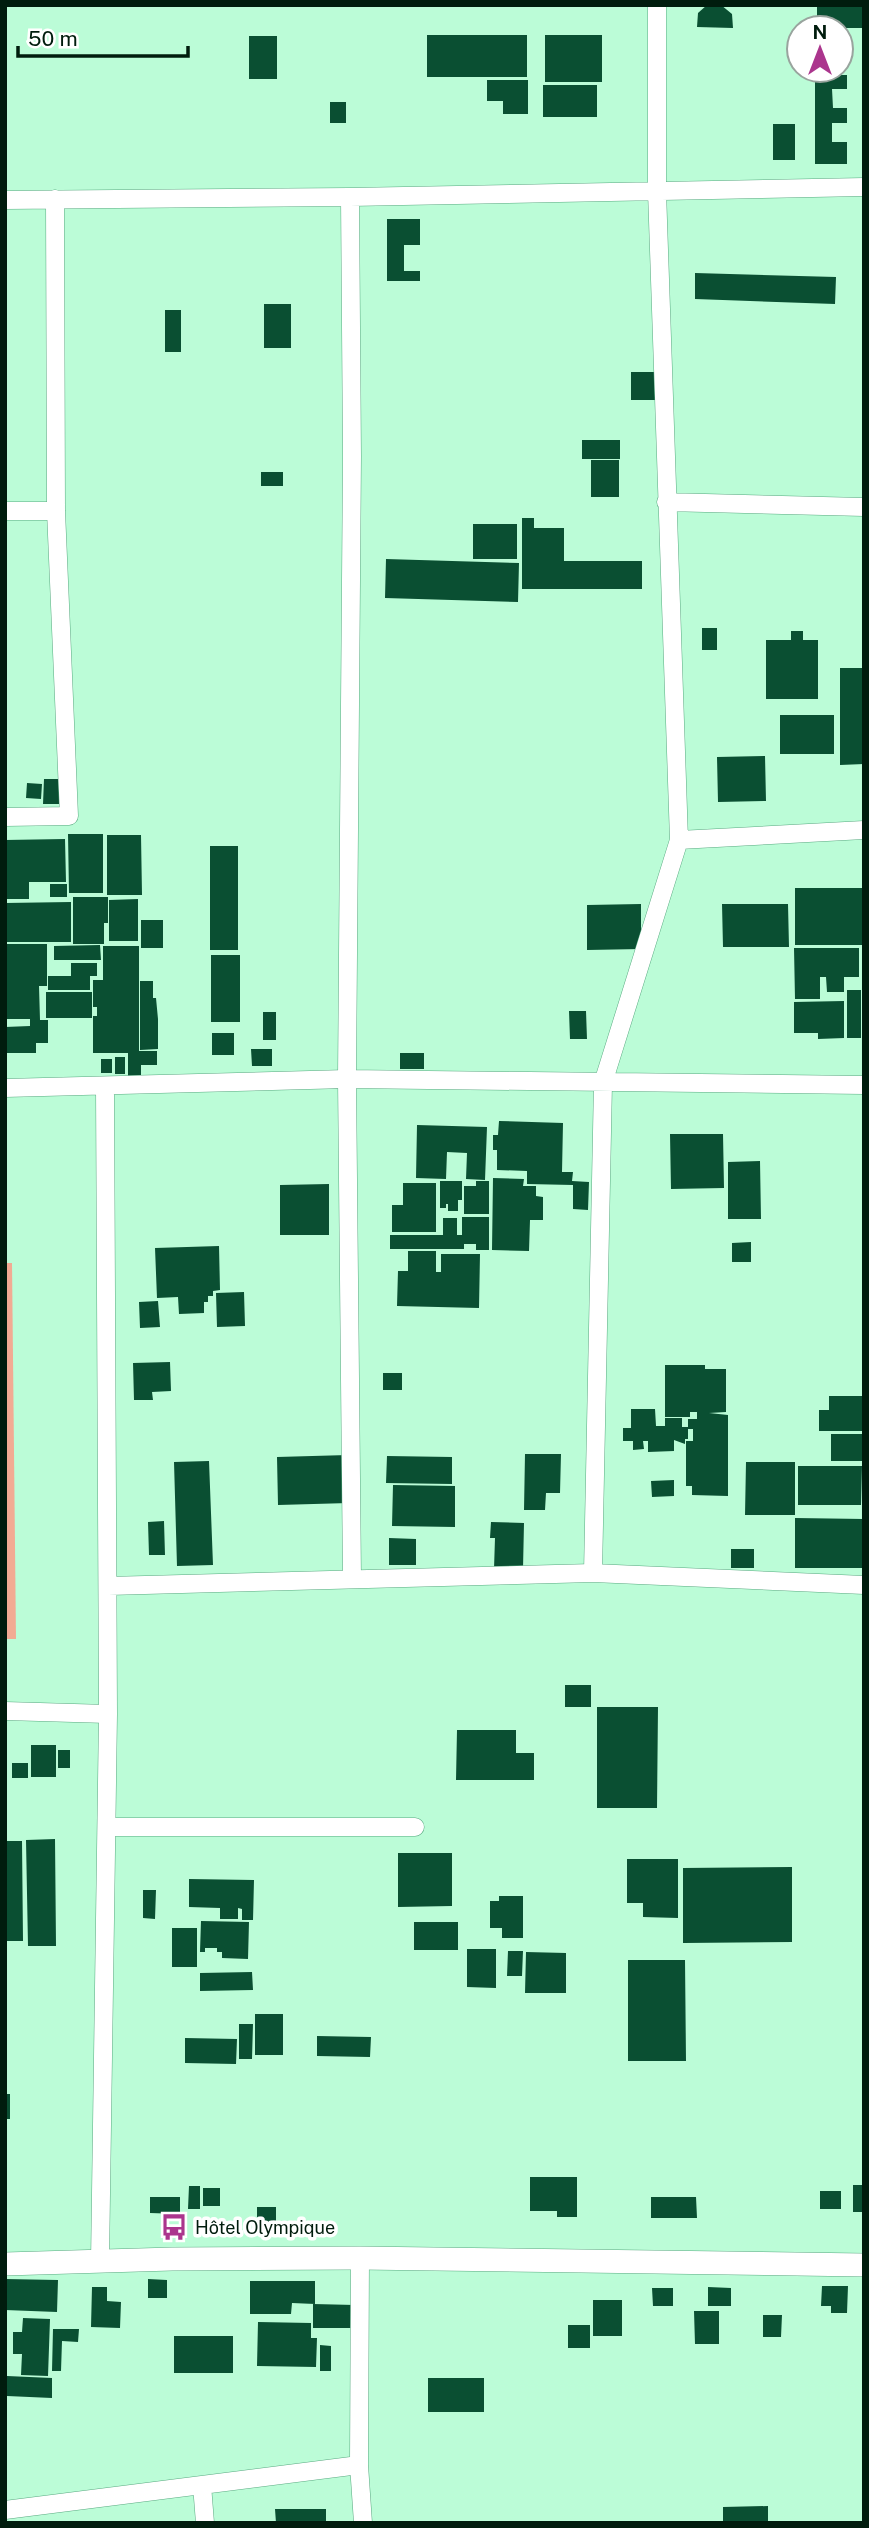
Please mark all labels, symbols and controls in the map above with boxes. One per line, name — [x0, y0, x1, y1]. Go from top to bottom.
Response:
scale bar — [18, 14, 187, 58]
north arrow — [785, 14, 855, 84]
text: N — [813, 21, 827, 43]
text: 50 m — [28, 26, 78, 51]
bus stop icon: Hôtel Olympique — [159, 2212, 189, 2242]
place label: Hôtel Olympique — [195, 2217, 335, 2238]

